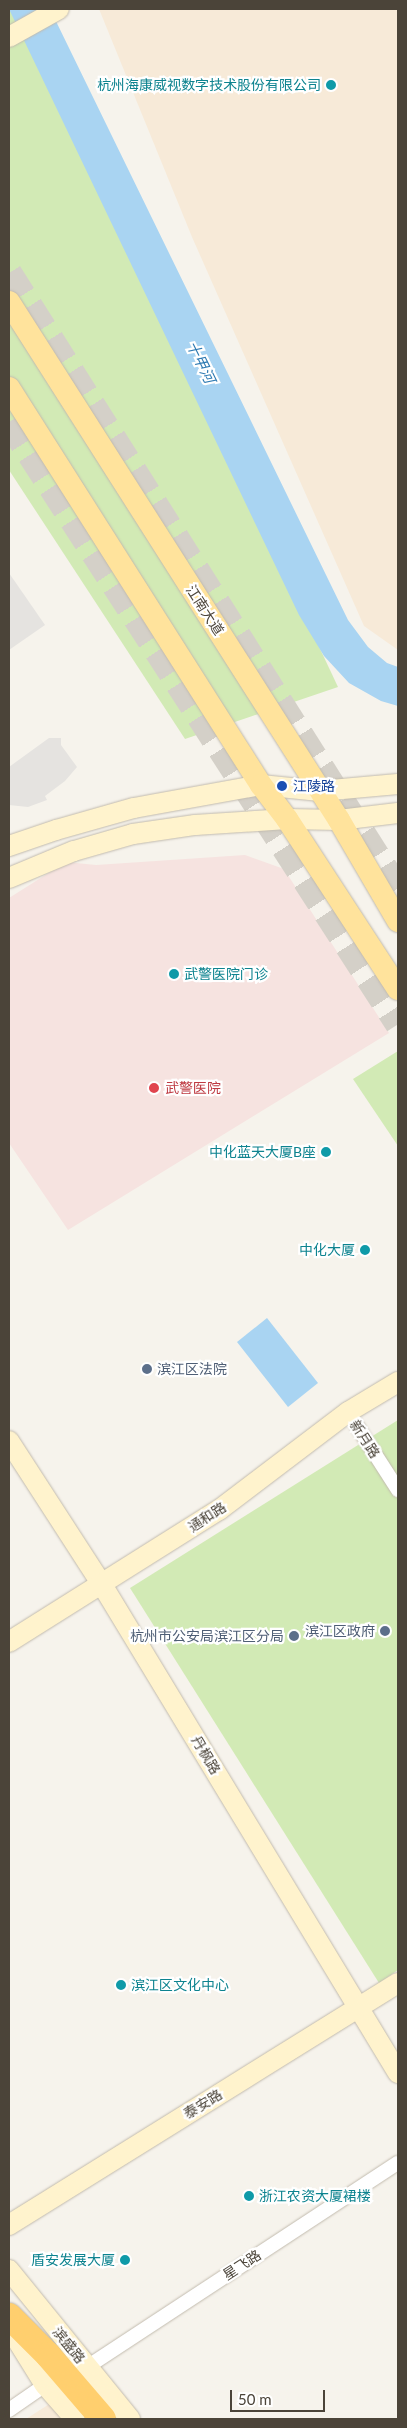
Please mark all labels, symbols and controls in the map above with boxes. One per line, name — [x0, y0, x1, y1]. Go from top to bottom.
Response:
place label: 杭州海康威视数字技术股份有限公司 — [97, 77, 321, 93]
marker: 杭州海康威视数字技术股份有限公司 — [325, 79, 337, 91]
water label: 十甲河 — [183, 338, 219, 386]
street label: 江南大道 — [183, 582, 227, 638]
place label: 江陵路 — [293, 778, 335, 794]
marker: 江陵路 — [275, 779, 289, 793]
place label: 武警医院门诊 — [184, 966, 268, 982]
marker: 武警医院门诊 — [168, 968, 180, 980]
place label: 武警医院 — [165, 1080, 221, 1096]
marker: 武警医院 — [147, 1081, 161, 1095]
place label: 中化蓝天大厦B座 — [209, 1144, 316, 1160]
marker: 中化蓝天大厦B座 — [320, 1146, 332, 1158]
place label: 中化大厦 — [299, 1242, 355, 1258]
marker: 中化大厦 — [359, 1244, 371, 1256]
place label: 滨江区法院 — [157, 1361, 227, 1377]
marker: 滨江区法院 — [141, 1363, 153, 1375]
street label: 新月路 — [347, 1417, 383, 1461]
street label: 通和路 — [185, 1499, 229, 1535]
place label: 滨江区政府 — [305, 1623, 375, 1639]
marker: 滨江区政府 — [379, 1625, 391, 1637]
place label: 杭州市公安局滨江区分局 — [130, 1628, 284, 1644]
marker: 杭州市公安局滨江区分局 — [288, 1630, 300, 1642]
street label: 丹枫路 — [188, 1733, 224, 1777]
place label: 滨江区文化中心 — [131, 1977, 229, 1993]
marker: 滨江区文化中心 — [115, 1979, 127, 1991]
street label: 泰安路 — [181, 2086, 225, 2122]
place label: 浙江农资大厦裙楼 — [259, 2188, 371, 2204]
marker: 浙江农资大厦裙楼 — [243, 2190, 255, 2202]
street label: 星飞路 — [220, 2247, 264, 2283]
place label: 盾安发展大厦 — [31, 2252, 115, 2268]
marker: 盾安发展大厦 — [119, 2254, 131, 2266]
street label: 滨盛路 — [49, 2323, 89, 2367]
scale bar — [232, 2380, 327, 2412]
text: 50 m — [238, 2390, 272, 2408]

